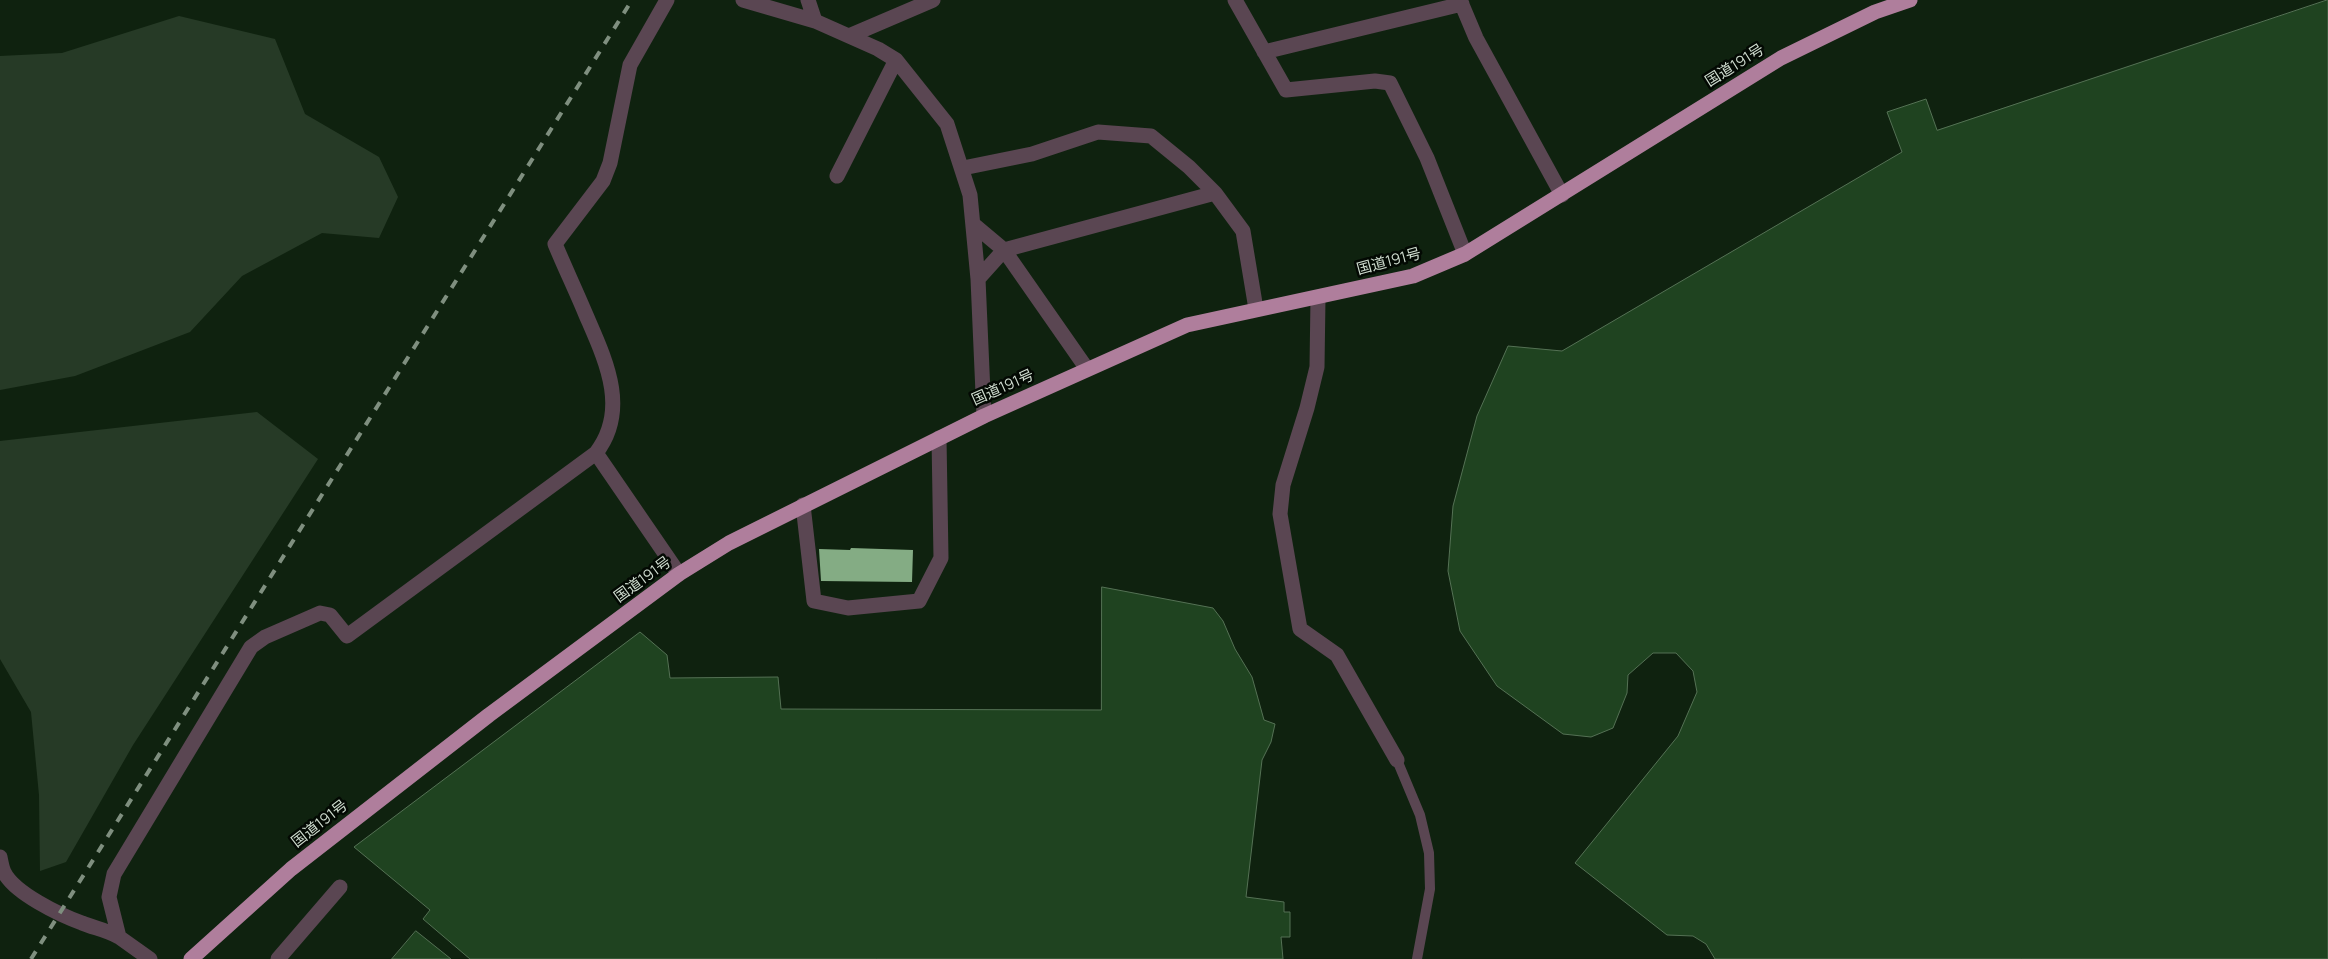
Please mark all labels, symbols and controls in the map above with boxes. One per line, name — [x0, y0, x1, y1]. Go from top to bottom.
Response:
street label: 国道191号 — [1702, 41, 1768, 91]
street label: 国道191号 — [1355, 245, 1423, 279]
street label: 国道191号 — [969, 366, 1037, 410]
street label: 国道191号 — [611, 553, 675, 607]
street label: 国道191号 — [288, 797, 352, 851]

